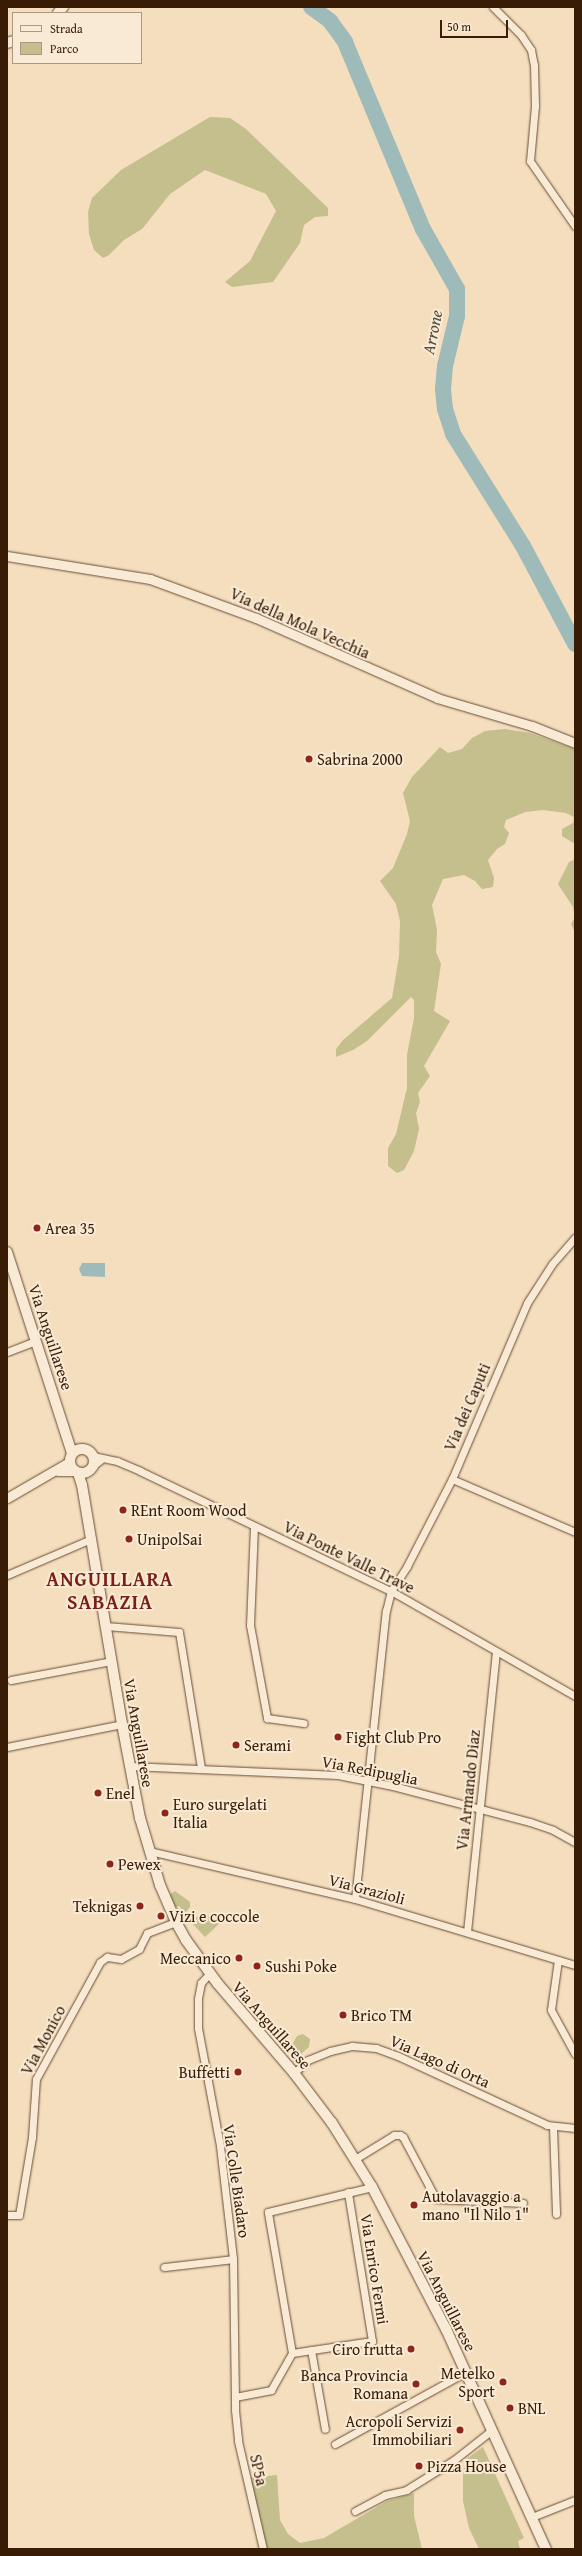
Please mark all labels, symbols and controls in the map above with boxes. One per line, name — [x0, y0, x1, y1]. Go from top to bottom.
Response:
legend — [12, 12, 142, 64]
scale bar — [442, 12, 510, 38]
text: 50 m — [447, 18, 471, 35]
text: Strada — [50, 20, 83, 37]
text: Parco — [50, 40, 78, 57]
water label: Arrone — [418, 308, 446, 356]
street label: Via della Mola Vecchia — [227, 584, 373, 662]
place label: Sabrina 2000 — [317, 749, 403, 769]
marker: Sabrina 2000 — [304, 754, 314, 764]
place label: Area 35 — [45, 1218, 95, 1238]
marker: Area 35 — [32, 1223, 42, 1233]
street label: Via Anguillarese — [25, 1282, 77, 1392]
street label: Via dei Caputi — [440, 1360, 494, 1454]
place label: REnt Room Wood — [131, 1500, 246, 1520]
marker: REnt Room Wood — [118, 1505, 128, 1515]
street label: Via Ponte Valle Trave — [280, 1517, 418, 1597]
place label: UnipolSai — [137, 1529, 202, 1549]
marker: UnipolSai — [124, 1534, 134, 1544]
district label: ANGUILLARA SABAZIA — [46, 1567, 174, 1614]
street label: Via Anguillarese — [120, 1677, 158, 1789]
place label: Fight Club Pro — [346, 1727, 441, 1747]
street label: Via Armando Diaz — [452, 1729, 484, 1851]
marker: Fight Club Pro — [333, 1732, 343, 1742]
place label: Serami — [244, 1735, 291, 1755]
marker: Serami — [231, 1740, 241, 1750]
street label: Via Redipuglia — [320, 1751, 420, 1789]
place label: Enel — [106, 1783, 135, 1803]
marker: Enel — [93, 1788, 103, 1798]
place label: Euro surgelati Italia — [173, 1794, 267, 1832]
marker: Euro surgelati Italia — [160, 1808, 170, 1818]
place label: Pewex — [118, 1854, 161, 1874]
marker: Pewex — [105, 1859, 115, 1869]
street label: Via Grazioli — [327, 1870, 407, 1908]
place label: Teknigas — [73, 1896, 132, 1916]
marker: Teknigas — [135, 1901, 145, 1911]
place label: Vizi e coccole — [169, 1906, 260, 1926]
marker: Vizi e coccole — [156, 1911, 166, 1921]
place label: Meccanico — [160, 1948, 231, 1968]
marker: Meccanico — [234, 1953, 244, 1963]
place label: Sushi Poke — [265, 1956, 337, 1976]
marker: Sushi Poke — [252, 1961, 262, 1971]
street label: Via Anguillarese — [229, 1977, 315, 2073]
street label: Via Monico — [17, 2002, 69, 2078]
place label: Brico TM — [351, 2005, 412, 2025]
marker: Brico TM — [338, 2010, 348, 2020]
street label: Via Lago di Orta — [387, 2030, 493, 2092]
place label: Buffetti — [179, 2062, 230, 2082]
marker: Buffetti — [233, 2067, 243, 2077]
street label: Via Colle Biadaro — [220, 2123, 254, 2239]
place label: Autolavaggio a mano "Il Nilo 1" — [422, 2186, 529, 2224]
marker: Autolavaggio a mano "Il Nilo 1" — [409, 2200, 419, 2210]
street label: Via Enrico Fermi — [357, 2212, 393, 2326]
street label: Via Anguillarese — [413, 2248, 481, 2354]
place label: Ciro frutta — [333, 2339, 403, 2359]
marker: Ciro frutta — [406, 2344, 416, 2354]
place label: Metelko Sport — [441, 2363, 495, 2401]
place label: Banca Provincia Romana — [301, 2365, 408, 2403]
marker: Metelko Sport — [498, 2377, 508, 2387]
marker: Banca Provincia Romana — [411, 2379, 421, 2389]
place label: BNL — [518, 2398, 545, 2418]
marker: BNL — [505, 2403, 515, 2413]
place label: Acropoli Servizi Immobiliari — [346, 2411, 452, 2449]
marker: Acropoli Servizi Immobiliari — [455, 2425, 465, 2435]
street label: SP5a — [246, 2452, 272, 2488]
place label: Pizza House — [427, 2456, 506, 2476]
marker: Pizza House — [414, 2461, 424, 2471]

